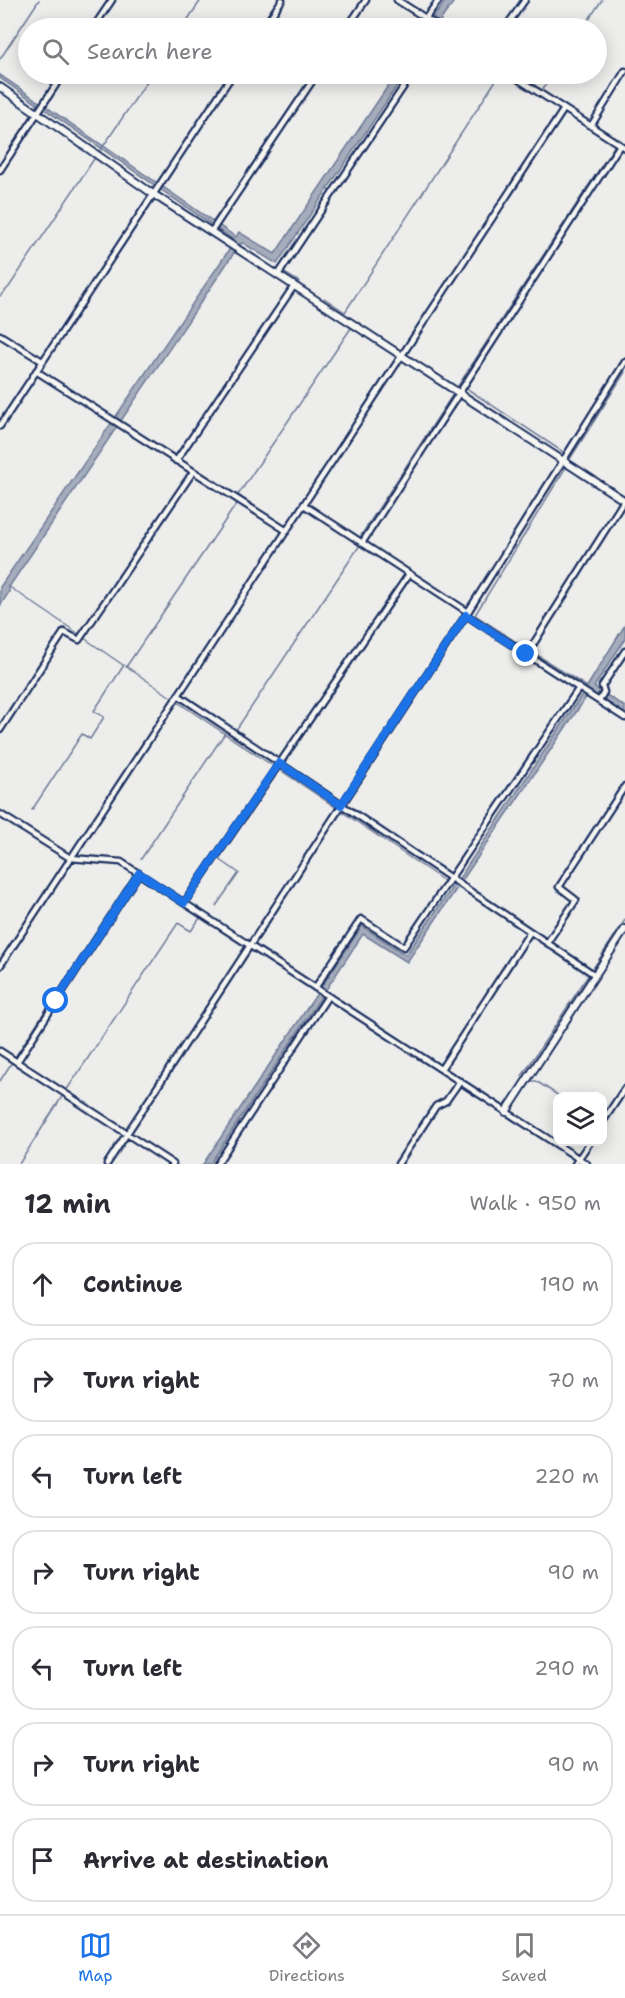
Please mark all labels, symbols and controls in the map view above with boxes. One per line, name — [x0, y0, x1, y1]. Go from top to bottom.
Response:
search box — [18, 18, 607, 84]
icon: search — [39, 35, 72, 68]
text: Search here — [87, 37, 213, 66]
route end — [512, 640, 538, 666]
route start — [42, 987, 68, 1013]
map controls — [553, 1092, 607, 1146]
button: layers — [553, 1092, 607, 1146]
text: 12 min — [24, 1186, 111, 1221]
text: Walk · 950 m — [470, 1190, 601, 1216]
icon: ahead — [26, 1268, 59, 1301]
text: Continue — [83, 1270, 183, 1299]
text: 190 m — [540, 1271, 599, 1297]
icon: right — [26, 1364, 59, 1397]
text: Turn right — [83, 1366, 200, 1395]
text: 70 m — [547, 1367, 599, 1393]
icon: left — [26, 1460, 59, 1493]
text: Turn left — [83, 1462, 182, 1491]
text: 220 m — [535, 1463, 599, 1489]
icon: right — [26, 1556, 59, 1589]
text: Turn right — [83, 1558, 200, 1587]
text: 90 m — [547, 1559, 599, 1585]
icon: left — [26, 1652, 59, 1685]
text: Turn left — [83, 1654, 182, 1683]
text: 290 m — [534, 1655, 599, 1681]
icon: right — [26, 1748, 59, 1781]
text: Turn right — [83, 1750, 200, 1779]
text: 90 m — [547, 1751, 599, 1777]
icon: arrive — [26, 1844, 59, 1877]
text: Arrive at destination — [83, 1846, 329, 1875]
tab: Map — [78, 1929, 112, 1986]
tab: Directions — [269, 1929, 345, 1986]
tab: Saved — [501, 1929, 547, 1986]

